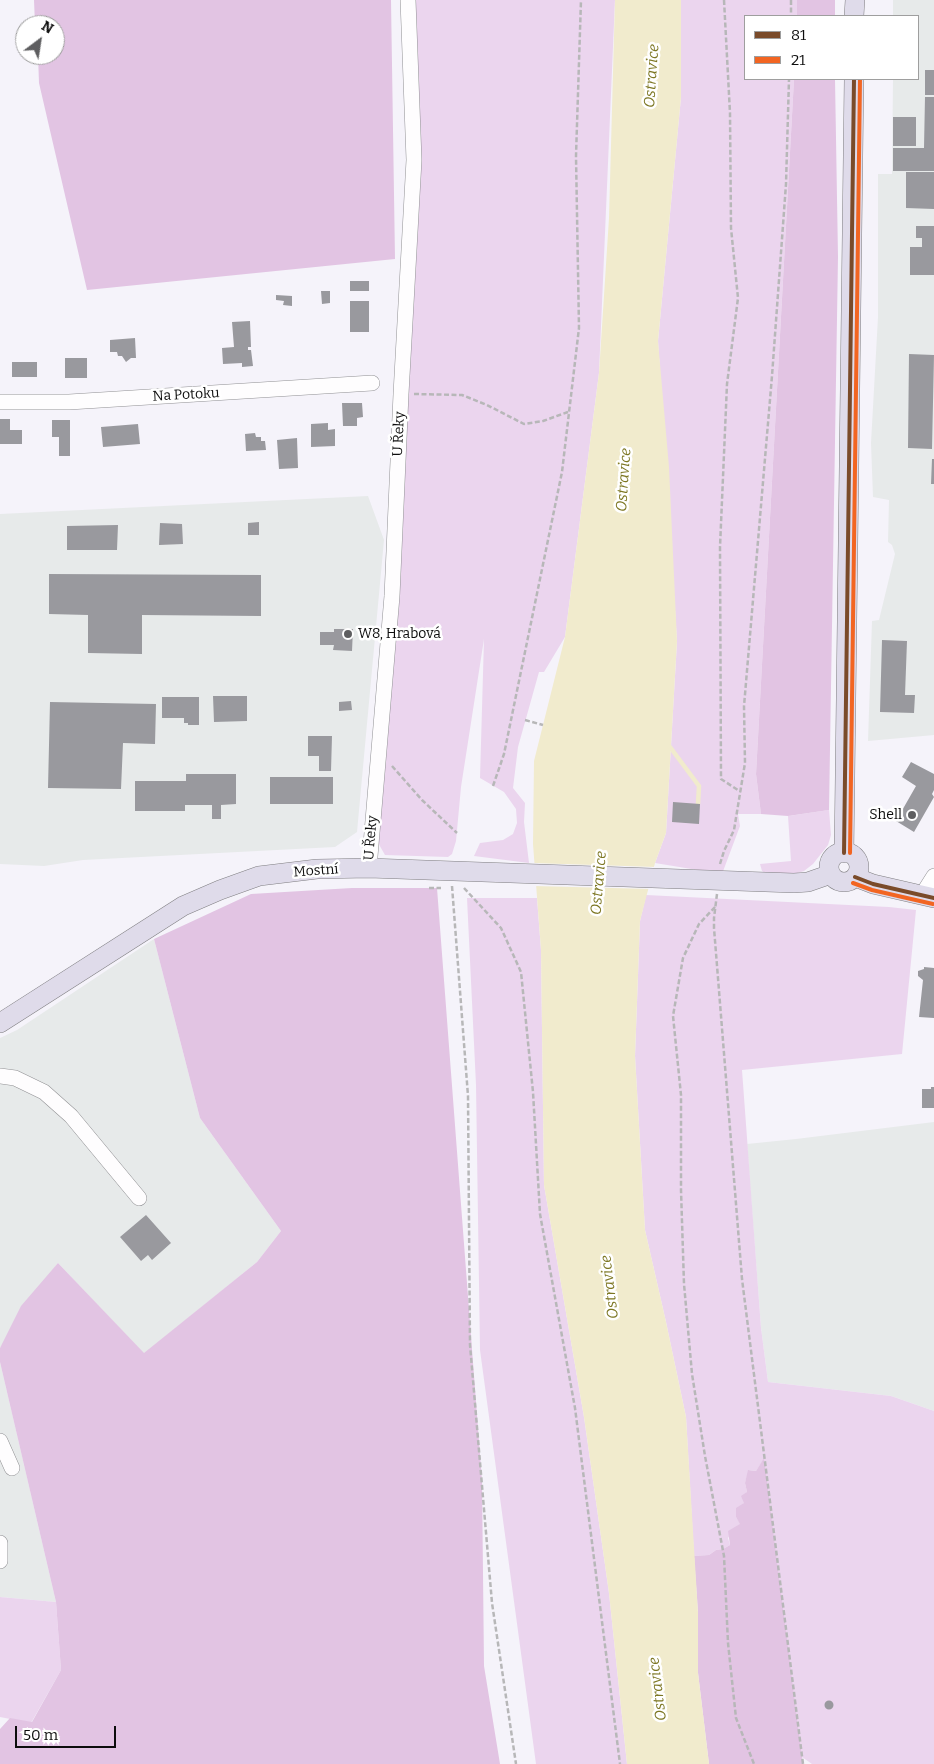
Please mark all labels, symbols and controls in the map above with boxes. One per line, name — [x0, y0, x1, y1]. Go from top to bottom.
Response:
north arrow — [15, 15, 65, 65]
legend — [744, 15, 919, 80]
text: N — [38, 18, 56, 38]
text: 81 — [791, 26, 806, 44]
water label: Ostravice — [641, 44, 663, 108]
text: 21 — [791, 51, 805, 69]
street label: Na Potoku — [152, 385, 220, 405]
street label: U Řeky — [389, 411, 409, 457]
water label: Ostravice — [613, 448, 635, 512]
place label: W8, Hrabová — [358, 626, 441, 642]
marker: W8, Hrabová — [342, 628, 354, 640]
place label: Shell — [869, 807, 902, 823]
marker: Shell — [906, 809, 918, 821]
street label: U Řeky — [361, 815, 381, 861]
water label: Ostravice — [587, 850, 611, 916]
street label: Mostní — [293, 861, 339, 881]
water label: Ostravice — [597, 1254, 623, 1320]
water label: Ostravice — [645, 1656, 671, 1722]
scale bar — [18, 1716, 119, 1748]
text: 50 m — [23, 1726, 58, 1744]

